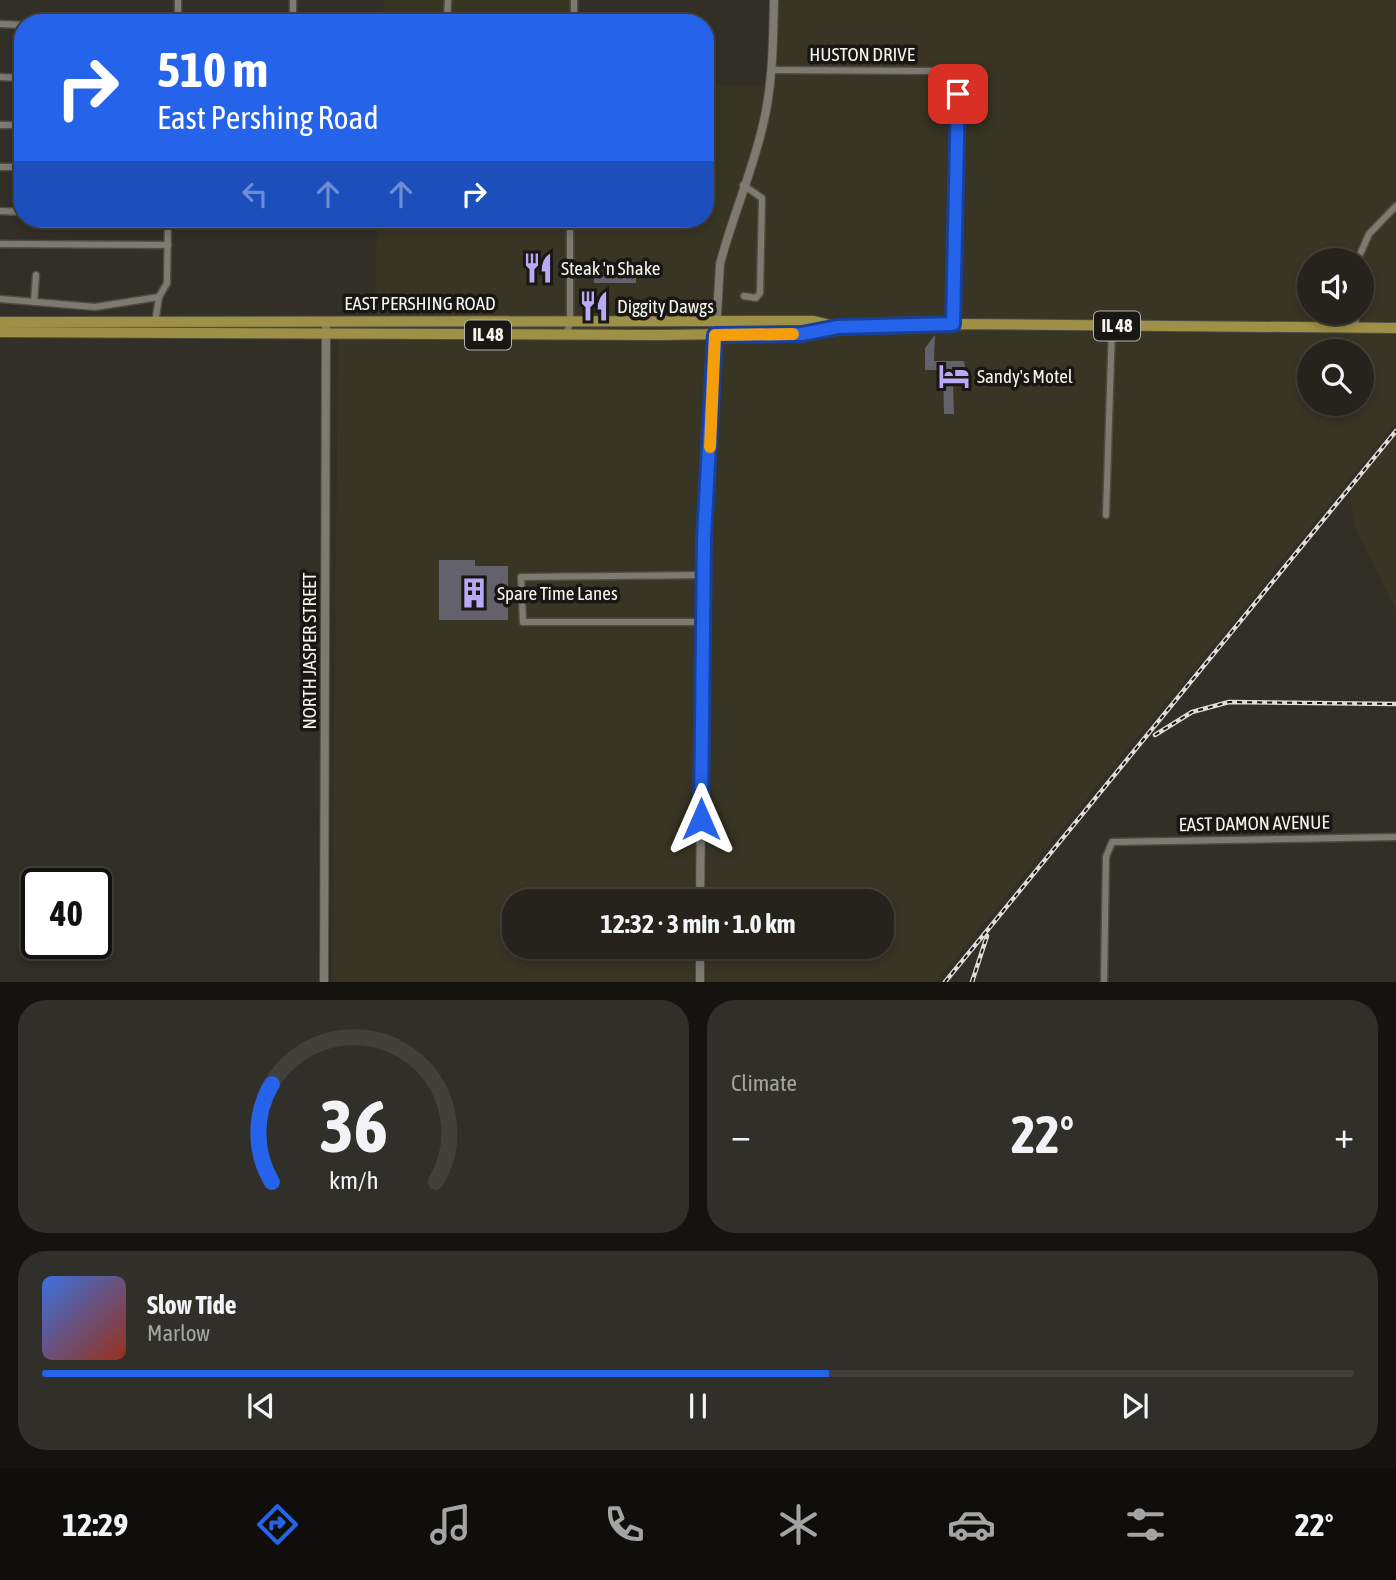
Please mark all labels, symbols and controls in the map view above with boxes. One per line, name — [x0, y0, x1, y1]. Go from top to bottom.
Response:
text: 510 m — [157, 41, 268, 97]
icon: right — [42, 42, 133, 133]
street label: HUSTON DRIVE — [809, 43, 915, 65]
pin — [928, 64, 988, 124]
icon: arrive — [939, 75, 977, 113]
text: East Pershing Road — [157, 99, 379, 136]
icon: left — [236, 175, 274, 213]
icon: ahead — [309, 175, 347, 213]
icon: ahead — [382, 175, 420, 213]
icon: right — [455, 175, 493, 213]
map controls — [1297, 248, 1374, 416]
button: sound — [1297, 248, 1374, 325]
restaurant icon: Steak 'n Shake — [521, 251, 555, 285]
place label: Steak 'n Shake — [561, 257, 660, 279]
restaurant icon: Diggity Dawgs — [577, 289, 611, 323]
street label: EAST PERSHING ROAD — [344, 292, 496, 314]
place label: Diggity Dawgs — [617, 295, 714, 317]
road number: IL 48 — [1094, 312, 1140, 340]
road number: IL 48 — [465, 320, 511, 349]
button: search — [1297, 339, 1374, 416]
hotel icon: Sandy's Motel — [937, 359, 971, 393]
place label: Sandy's Motel — [977, 365, 1073, 387]
street label: NORTH JASPER STREET — [298, 572, 320, 730]
building icon: Spare Time Lanes — [457, 576, 491, 610]
place label: Spare Time Lanes — [497, 582, 618, 604]
position arrow — [664, 782, 738, 856]
street label: EAST DAMON AVENUE — [1178, 811, 1330, 835]
speed limit sign: 40 — [21, 868, 112, 959]
text: 12:32 · 3 min · 1.0 km — [601, 909, 795, 939]
text: Climate — [731, 1070, 797, 1096]
text: 36 — [319, 1085, 388, 1168]
text: 22° — [1011, 1104, 1074, 1164]
text: − — [731, 1113, 751, 1156]
text: + — [1334, 1113, 1354, 1156]
text: km/h — [329, 1166, 378, 1194]
text: Slow Tide — [147, 1290, 237, 1320]
text: Marlow — [147, 1320, 210, 1346]
icon: previous — [242, 1387, 280, 1425]
icon: pause — [679, 1387, 717, 1425]
icon: next — [1116, 1387, 1154, 1425]
icon: directions — [253, 1500, 302, 1549]
icon: music — [426, 1500, 475, 1549]
icon: phone — [600, 1500, 649, 1549]
icon: climate — [774, 1500, 823, 1549]
icon: car — [947, 1500, 996, 1549]
icon: filters — [1121, 1500, 1170, 1549]
text: 12:29 — [62, 1506, 128, 1543]
text: 22° — [1295, 1506, 1334, 1543]

